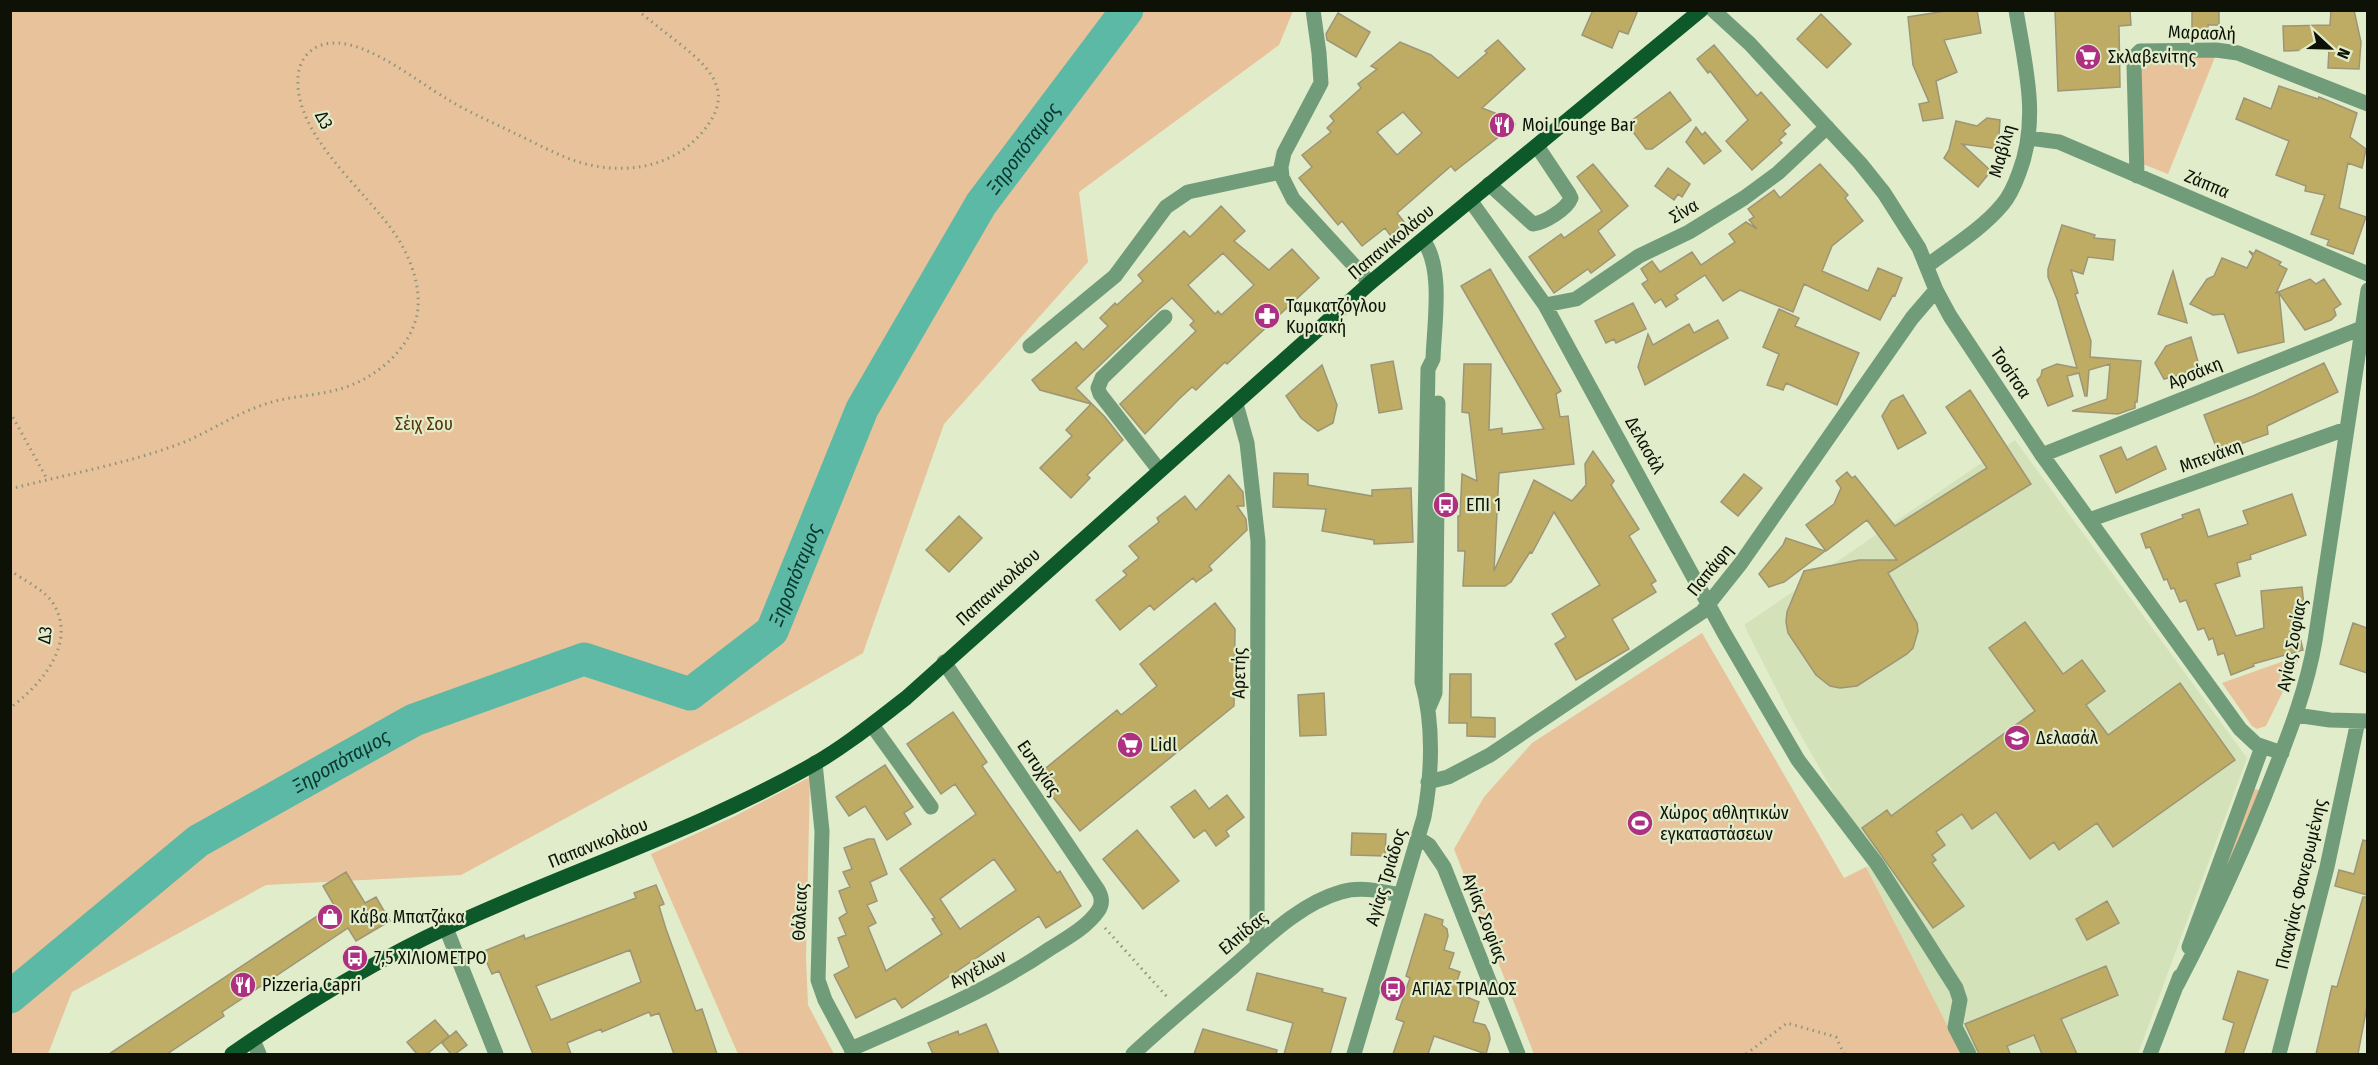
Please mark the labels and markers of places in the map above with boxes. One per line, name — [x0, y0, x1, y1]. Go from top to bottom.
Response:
supermarket icon: Σκλαβενίτης — [2073, 42, 2103, 72]
place label: Σκλαβενίτης — [2108, 46, 2196, 68]
restaurant icon: Moi Lounge Bar — [1487, 110, 1517, 140]
place label: Moi Lounge Bar — [1522, 114, 1636, 136]
place label: Ταμκατζόγλου Κυριακή — [1286, 295, 1387, 338]
pharmacy icon: Ταμκατζόγλου Κυριακή — [1252, 301, 1282, 331]
bus stop icon: ΕΠΙ 1 — [1431, 490, 1461, 520]
place label: ΕΠΙ 1 — [1466, 494, 1501, 516]
school or university icon: Δελασάλ — [2002, 723, 2032, 753]
place label: Δελασάλ — [2036, 727, 2099, 749]
supermarket icon: Lidl — [1115, 730, 1145, 760]
place label: Lidl — [1150, 734, 1177, 756]
place label: Χώρος αθλητικών εγκαταστάσεων — [1660, 802, 1789, 845]
sports icon: Χώρος αθλητικών εγκαταστάσεων — [1625, 808, 1655, 838]
shop icon: Κάβα Μπατζάκα — [315, 902, 345, 932]
place label: Κάβα Μπατζάκα — [350, 906, 465, 928]
bus stop icon: 7,5 ΧΙΛΙΟΜΕΤΡΟ — [340, 943, 370, 973]
place label: 7,5 ΧΙΛΙΟΜΕΤΡΟ — [374, 947, 487, 969]
restaurant icon: Pizzeria Capri — [228, 970, 258, 1000]
place label: Pizzeria Capri — [262, 974, 361, 996]
bus stop icon: ΑΓΙΑΣ ΤΡΙΑΔΟΣ — [1378, 974, 1408, 1004]
place label: ΑΓΙΑΣ ΤΡΙΑΔΟΣ — [1412, 978, 1517, 1000]

